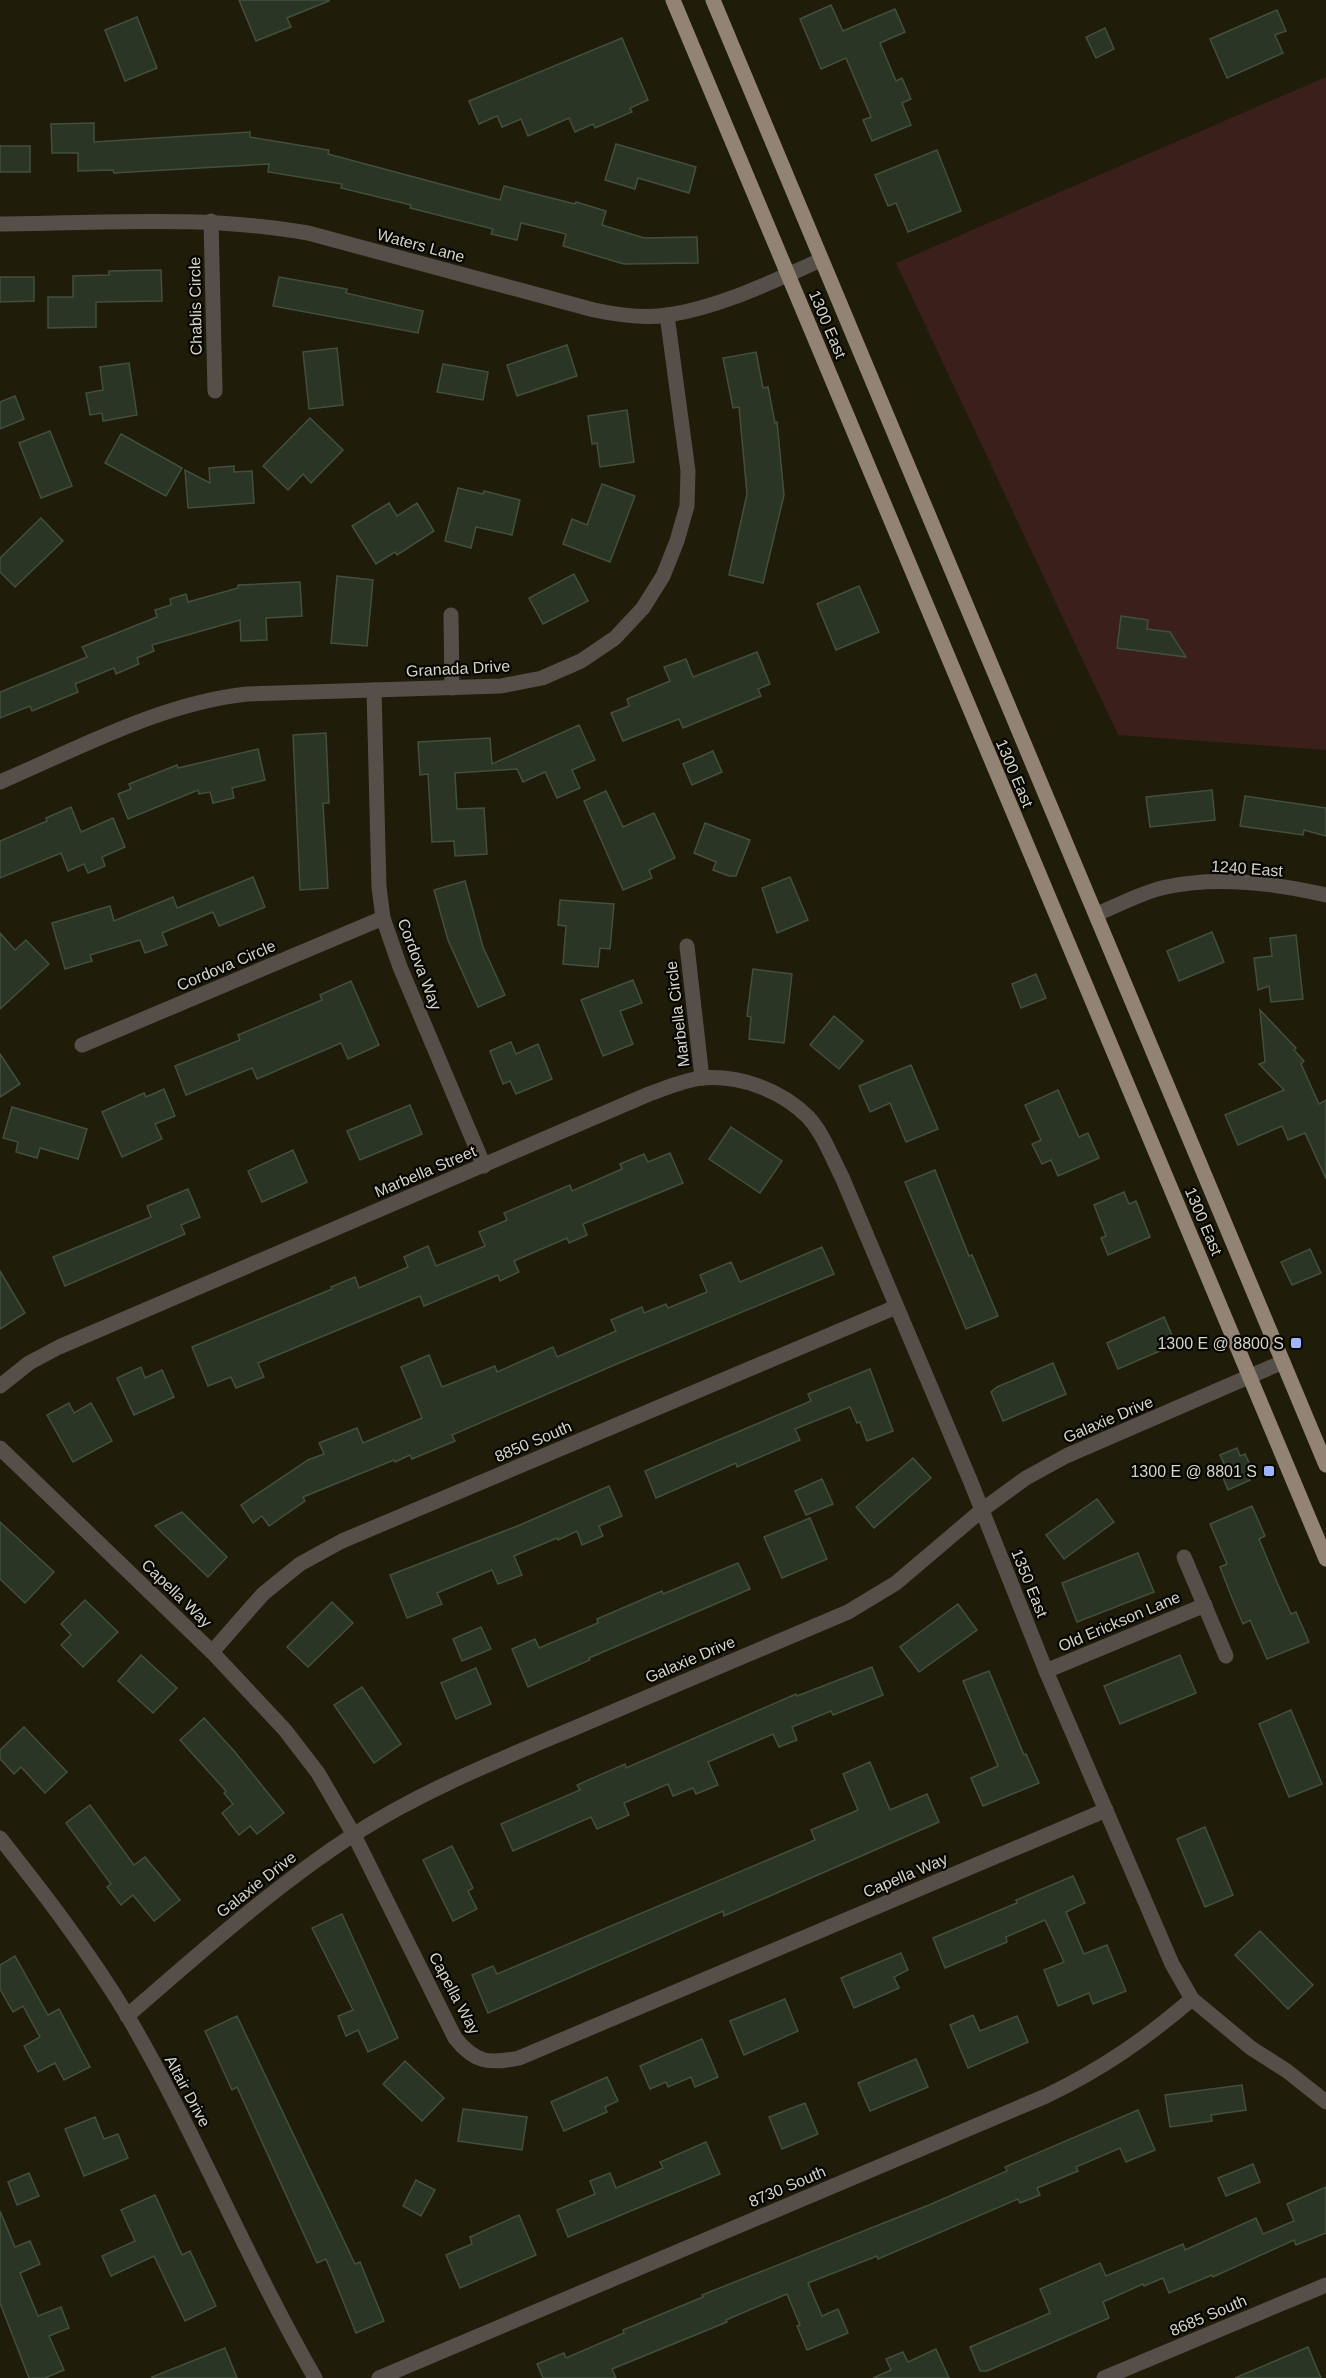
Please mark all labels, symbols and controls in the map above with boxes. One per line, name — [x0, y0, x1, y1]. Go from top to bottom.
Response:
street label: Waters Lane — [375, 226, 467, 265]
street label: Chablis Circle — [186, 256, 205, 355]
street label: 1300 East — [806, 288, 850, 361]
street label: Granada Drive — [406, 657, 511, 680]
street label: 1300 East — [993, 737, 1037, 810]
street label: 1240 East — [1210, 858, 1284, 880]
street label: Cordova Way — [394, 916, 445, 1012]
street label: Cordova Circle — [174, 937, 278, 994]
street label: Marbella Circle — [663, 960, 692, 1068]
street label: Marbella Street — [372, 1142, 479, 1200]
street label: 1300 East — [1182, 1185, 1226, 1258]
place label: 1300 E @ 8800 S — [1157, 1335, 1284, 1352]
marker: 1300 E @ 8800 S — [1289, 1336, 1303, 1350]
street label: Galaxie Drive — [1061, 1393, 1156, 1446]
street label: 8850 South — [492, 1418, 574, 1465]
place label: 1300 E @ 8801 S — [1130, 1463, 1257, 1480]
marker: 1300 E @ 8801 S — [1262, 1464, 1276, 1478]
street label: 1350 East — [1008, 1547, 1051, 1620]
street label: Capella Way — [138, 1556, 215, 1631]
street label: Old Erickson Lane — [1056, 1588, 1183, 1655]
street label: Galaxie Drive — [643, 1633, 738, 1686]
street label: Galaxie Drive — [213, 1848, 299, 1921]
street label: Capella Way — [860, 1850, 950, 1901]
street label: Capella Way — [426, 1949, 483, 2037]
street label: Altair Drive — [162, 2053, 213, 2130]
street label: 8730 South — [746, 2163, 828, 2210]
street label: 8685 South — [1167, 2292, 1249, 2339]

